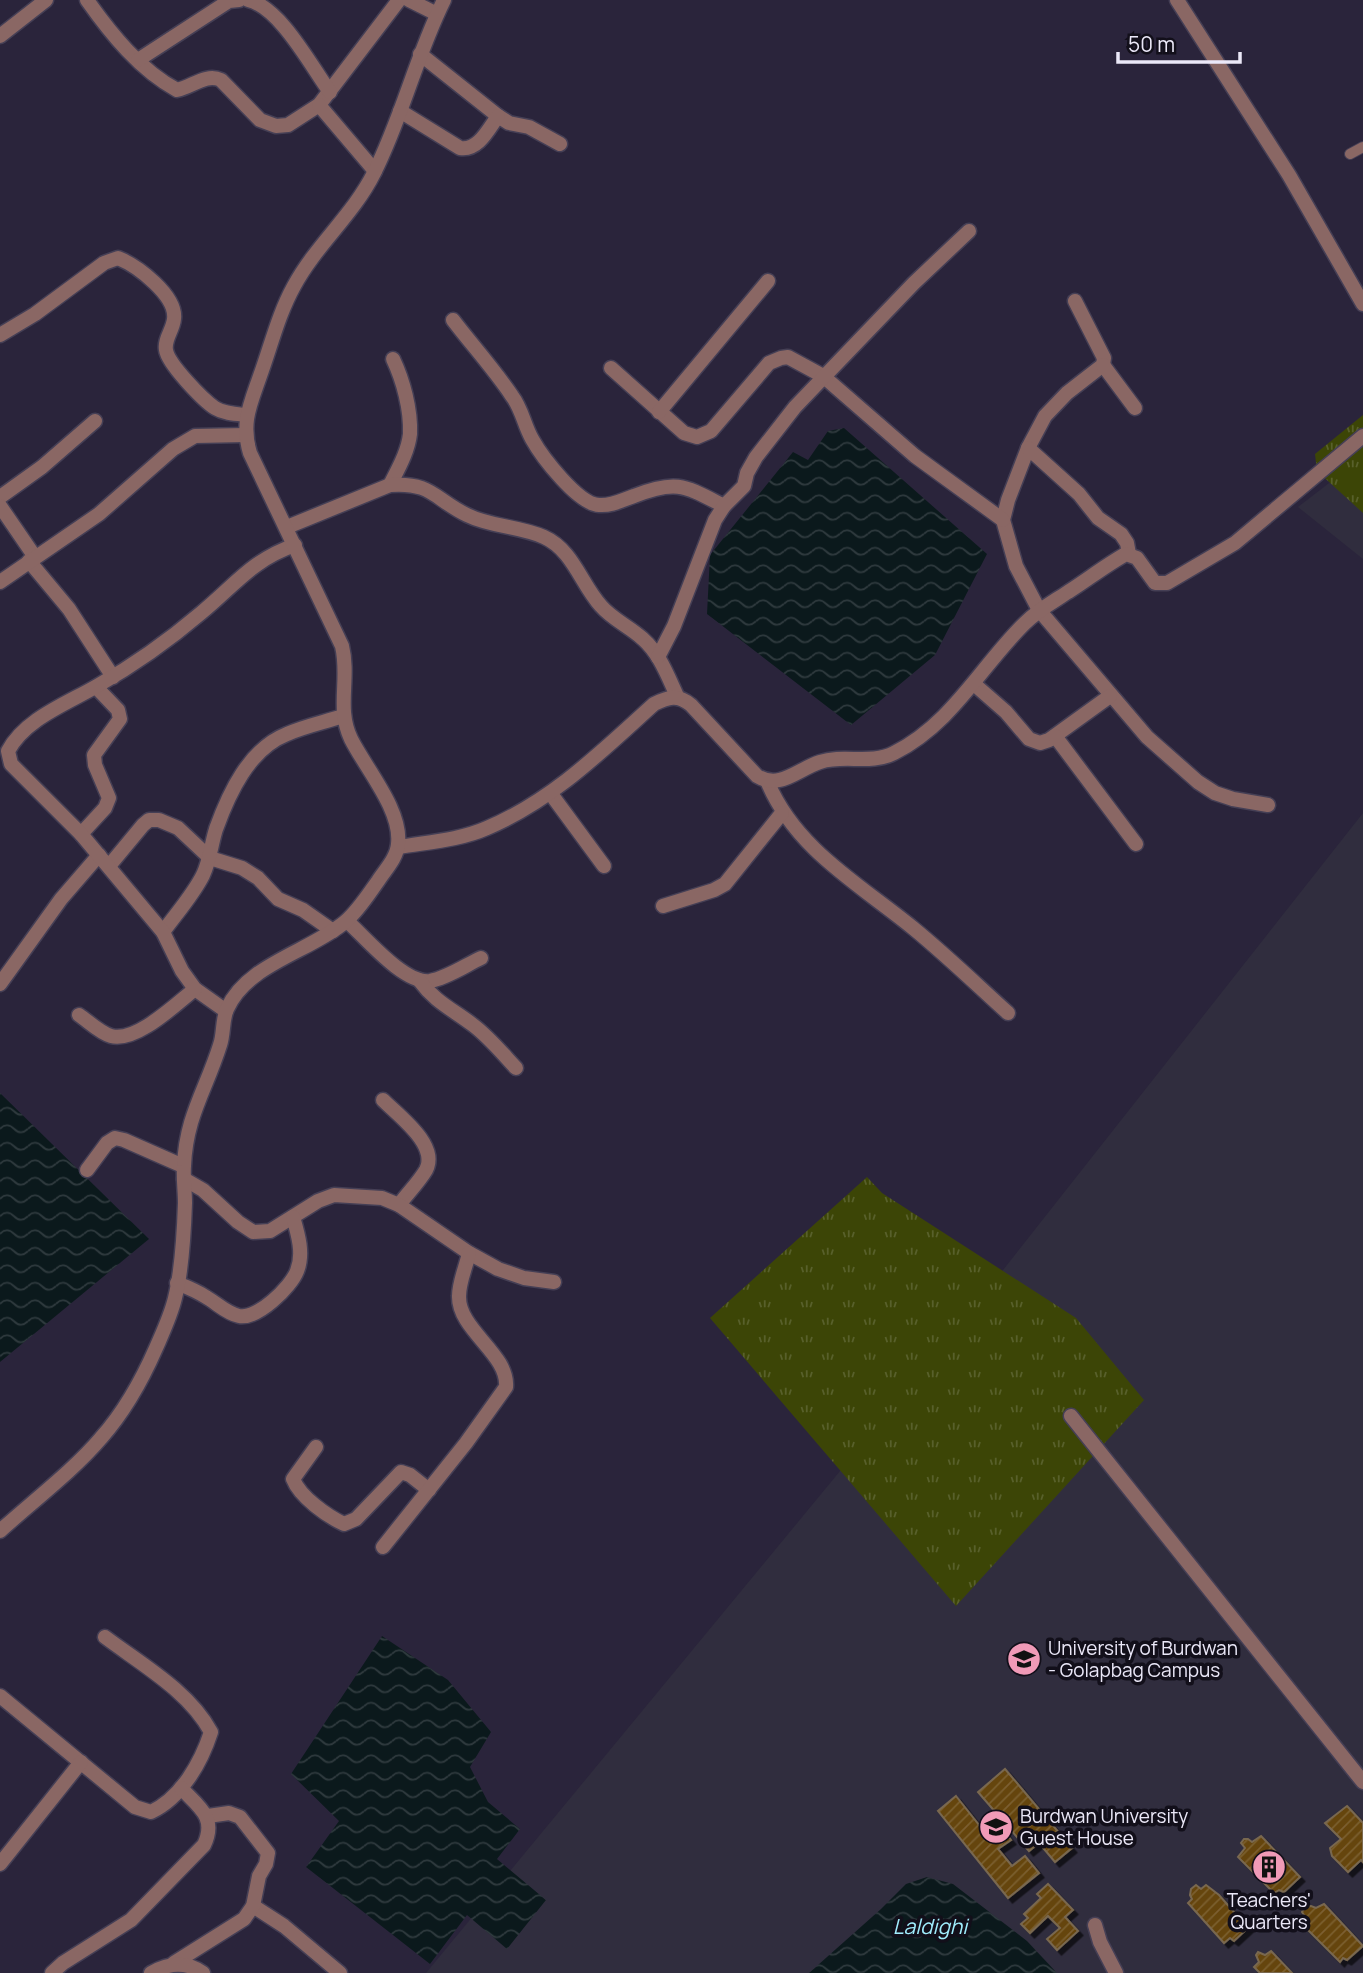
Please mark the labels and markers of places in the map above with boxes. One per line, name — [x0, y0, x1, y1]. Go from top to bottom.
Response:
place label: University of Burdwan - Golapbag Campus — [1048, 1635, 1238, 1683]
school or university icon: University of Burdwan - Golapbag Campus — [1005, 1640, 1043, 1678]
place label: Burdwan University Guest House — [1020, 1803, 1188, 1851]
school or university icon: Burdwan University Guest House — [977, 1808, 1015, 1846]
building icon: Teachers' Quarters — [1250, 1848, 1288, 1886]
place label: Teachers' Quarters — [1227, 1887, 1311, 1935]

